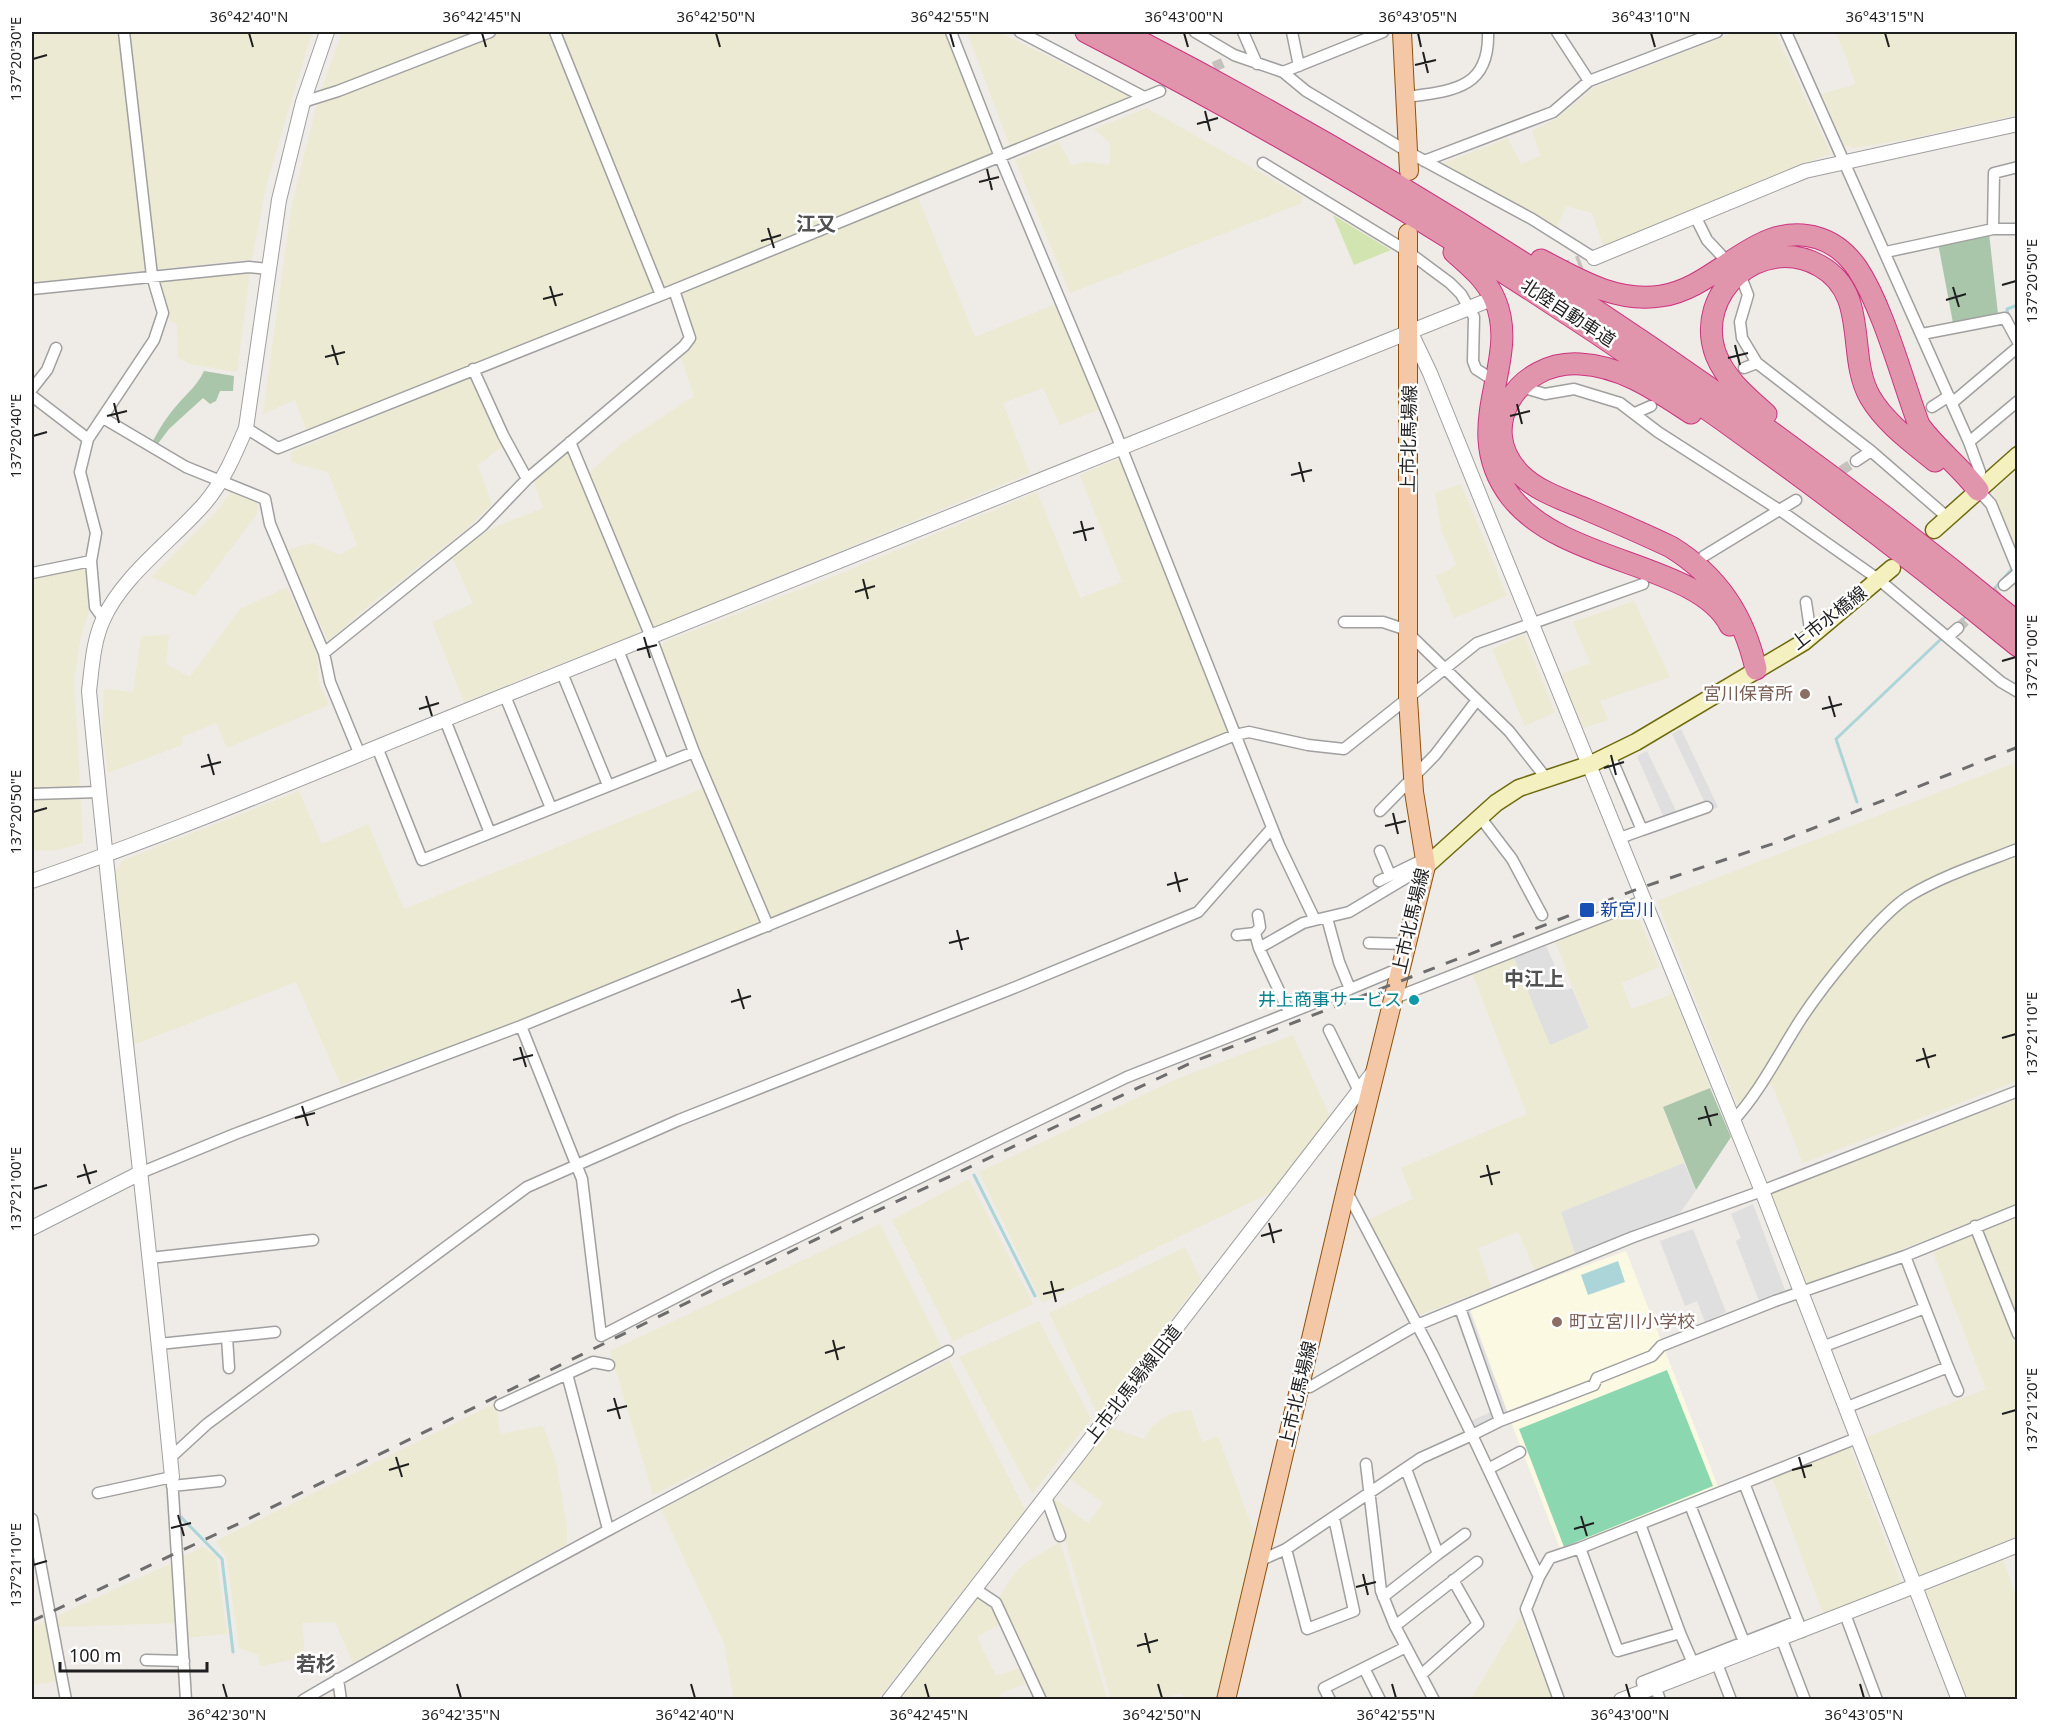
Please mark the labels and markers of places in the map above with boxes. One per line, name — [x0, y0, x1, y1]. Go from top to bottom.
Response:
place label: 宮川保育所 — [1703, 681, 1793, 705]
marker: 宮川保育所 — [1798, 687, 1812, 701]
place label: 新宮川 — [1600, 897, 1654, 921]
marker: 新宮川 — [1578, 901, 1596, 919]
place label: 井上商事サービス — [1258, 987, 1402, 1011]
marker: 井上商事サービス — [1407, 993, 1421, 1007]
place label: 町立宮川小学校 — [1569, 1309, 1695, 1333]
marker: 町立宮川小学校 — [1550, 1315, 1564, 1329]

